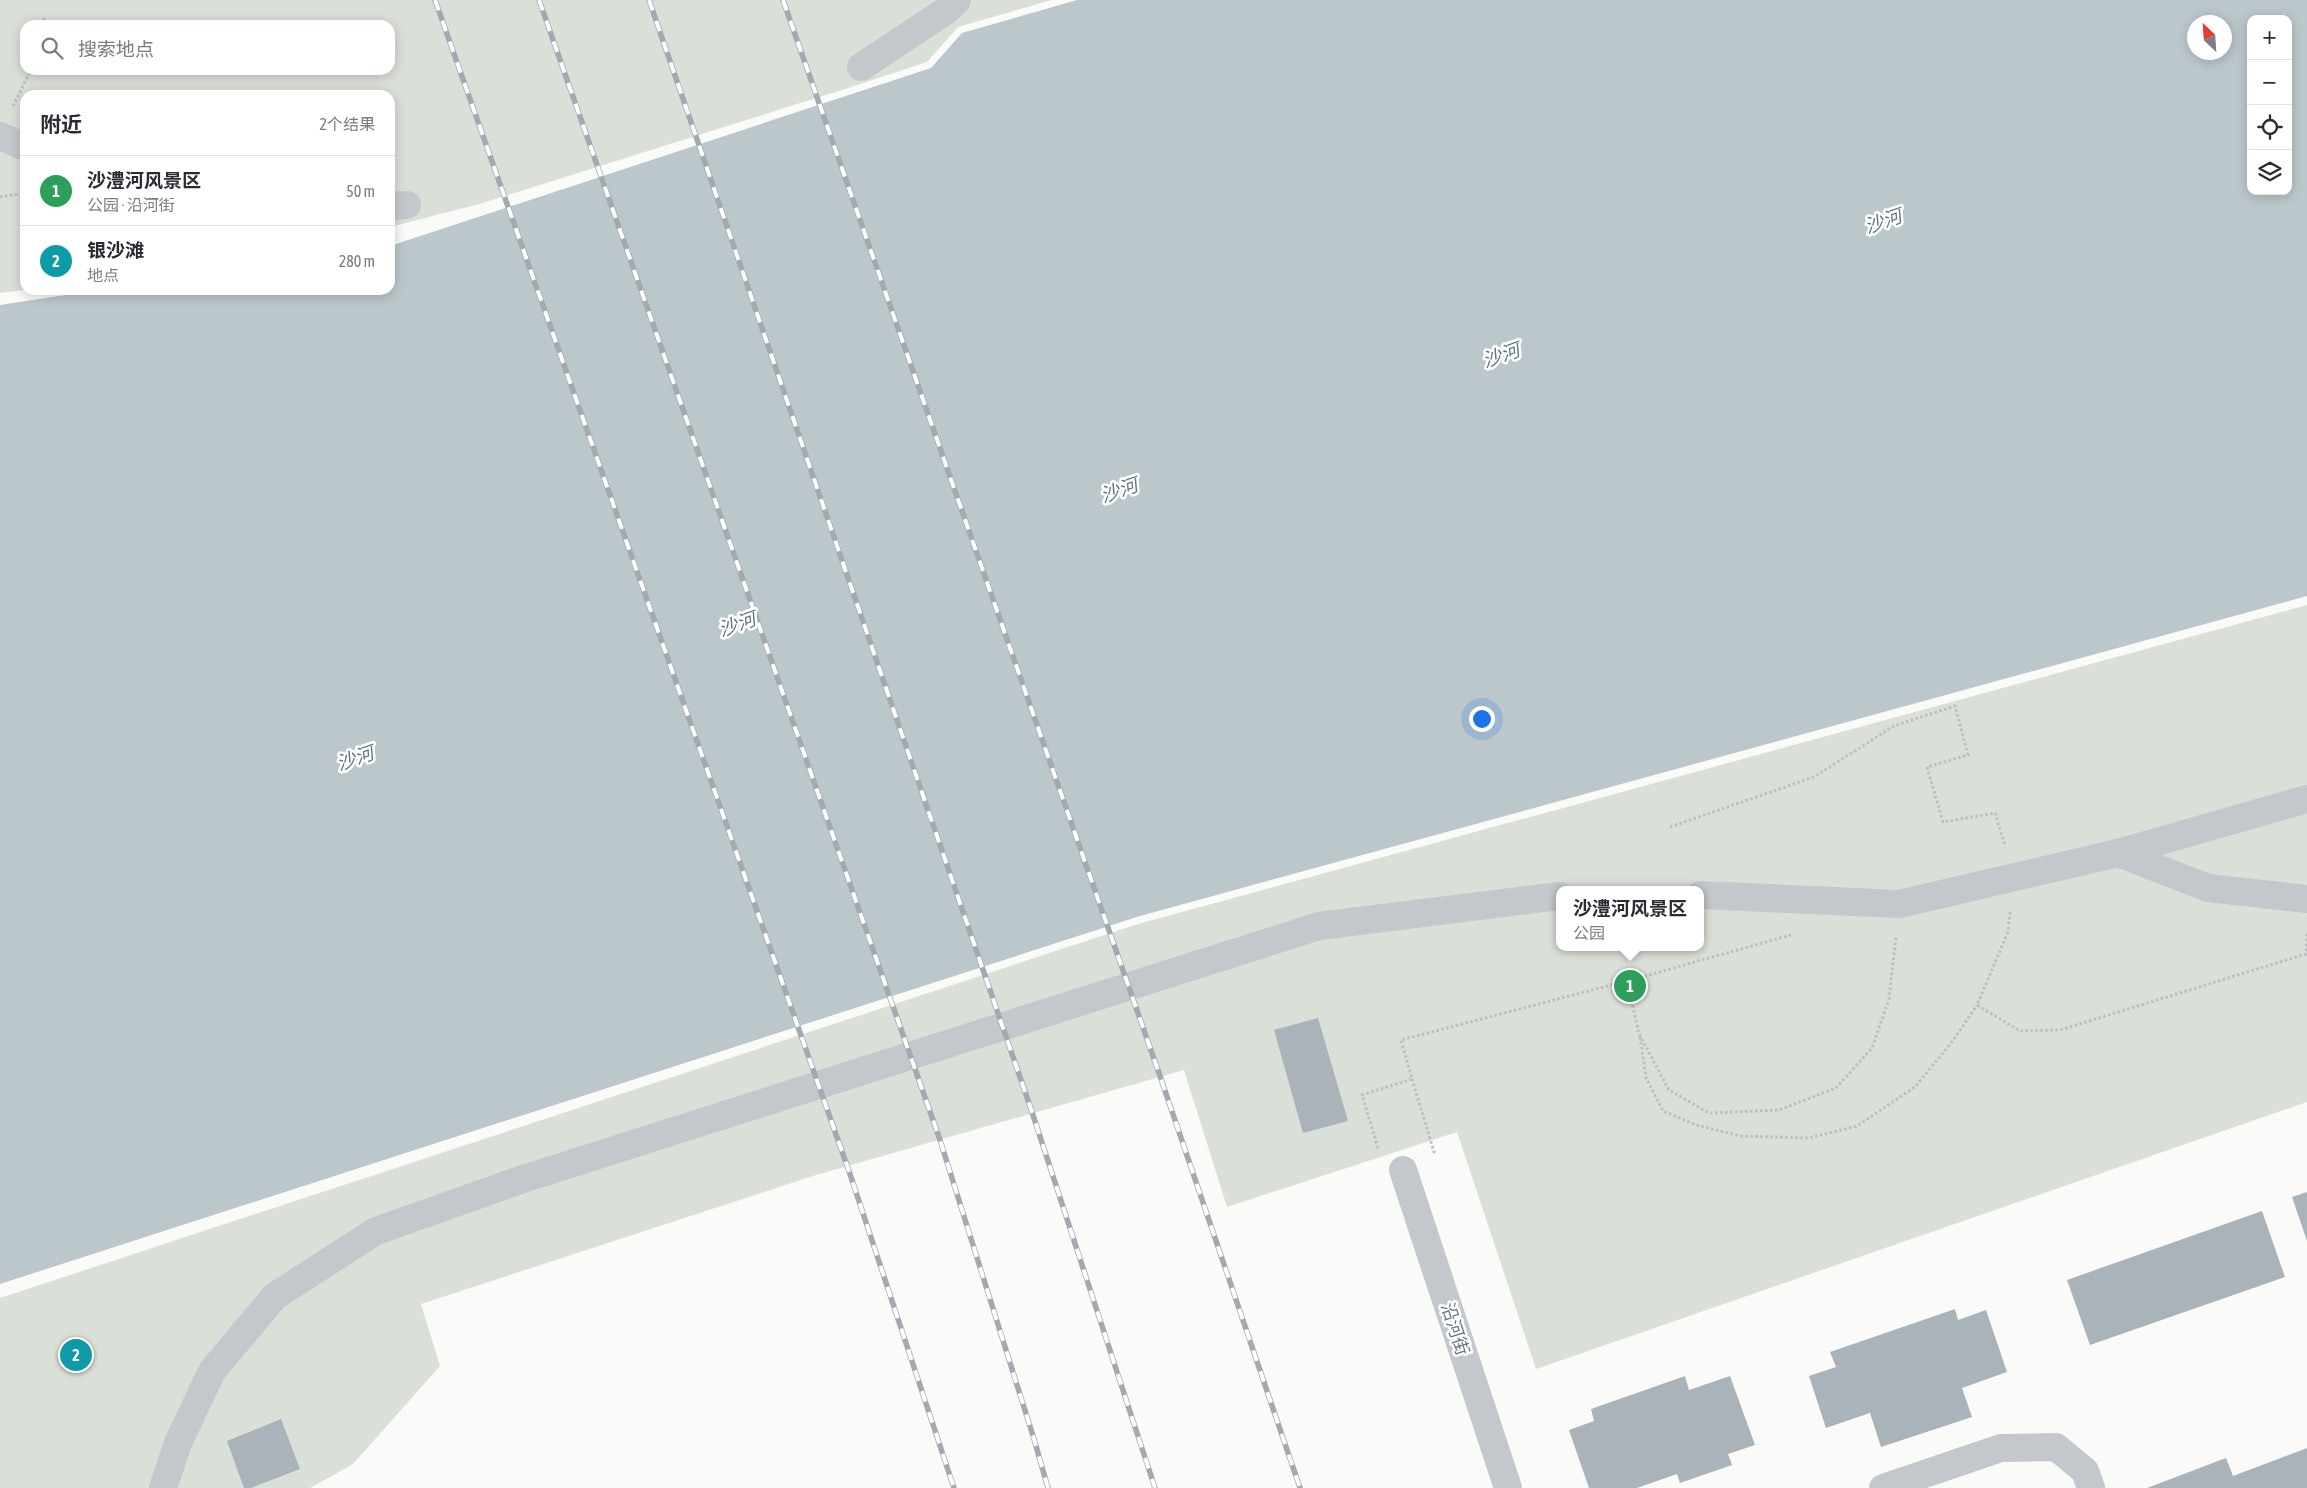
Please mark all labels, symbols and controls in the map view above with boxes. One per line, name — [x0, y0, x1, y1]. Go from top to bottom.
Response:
north arrow — [2187, 15, 2232, 60]
map controls — [2247, 15, 2292, 195]
button: + — [2247, 15, 2292, 60]
search box — [20, 20, 395, 75]
icon: search — [38, 34, 66, 62]
text: 搜索地点 — [78, 38, 154, 60]
button: − — [2247, 60, 2292, 105]
button: locate — [2247, 105, 2292, 150]
text: 附近 — [40, 112, 82, 136]
text: 2个结果 — [319, 115, 375, 133]
button: layers — [2247, 150, 2292, 195]
text: 沙澧河风景区 — [87, 169, 201, 191]
text: 1 — [52, 182, 60, 200]
text: 50 m — [346, 182, 375, 200]
text: 公园 · 沿河街 — [87, 196, 175, 214]
water label: 沙河 — [1861, 203, 1908, 238]
text: 银沙滩 — [87, 239, 144, 261]
text: 2 — [52, 252, 60, 270]
text: 280 m — [339, 252, 375, 270]
text: 地点 — [87, 266, 119, 284]
water label: 沙河 — [1479, 337, 1526, 372]
water label: 沙河 — [1097, 472, 1144, 507]
water label: 沙河 — [715, 606, 762, 641]
your location — [1469, 706, 1495, 732]
water label: 沙河 — [333, 740, 380, 775]
popup — [1556, 886, 1704, 951]
text: 沙澧河风景区 — [1573, 897, 1687, 919]
text: 公园 — [1573, 924, 1605, 942]
pin: 1 — [1614, 967, 1646, 1005]
street label: 沿河街 — [1437, 1300, 1474, 1358]
pin: 2 — [60, 1336, 92, 1374]

